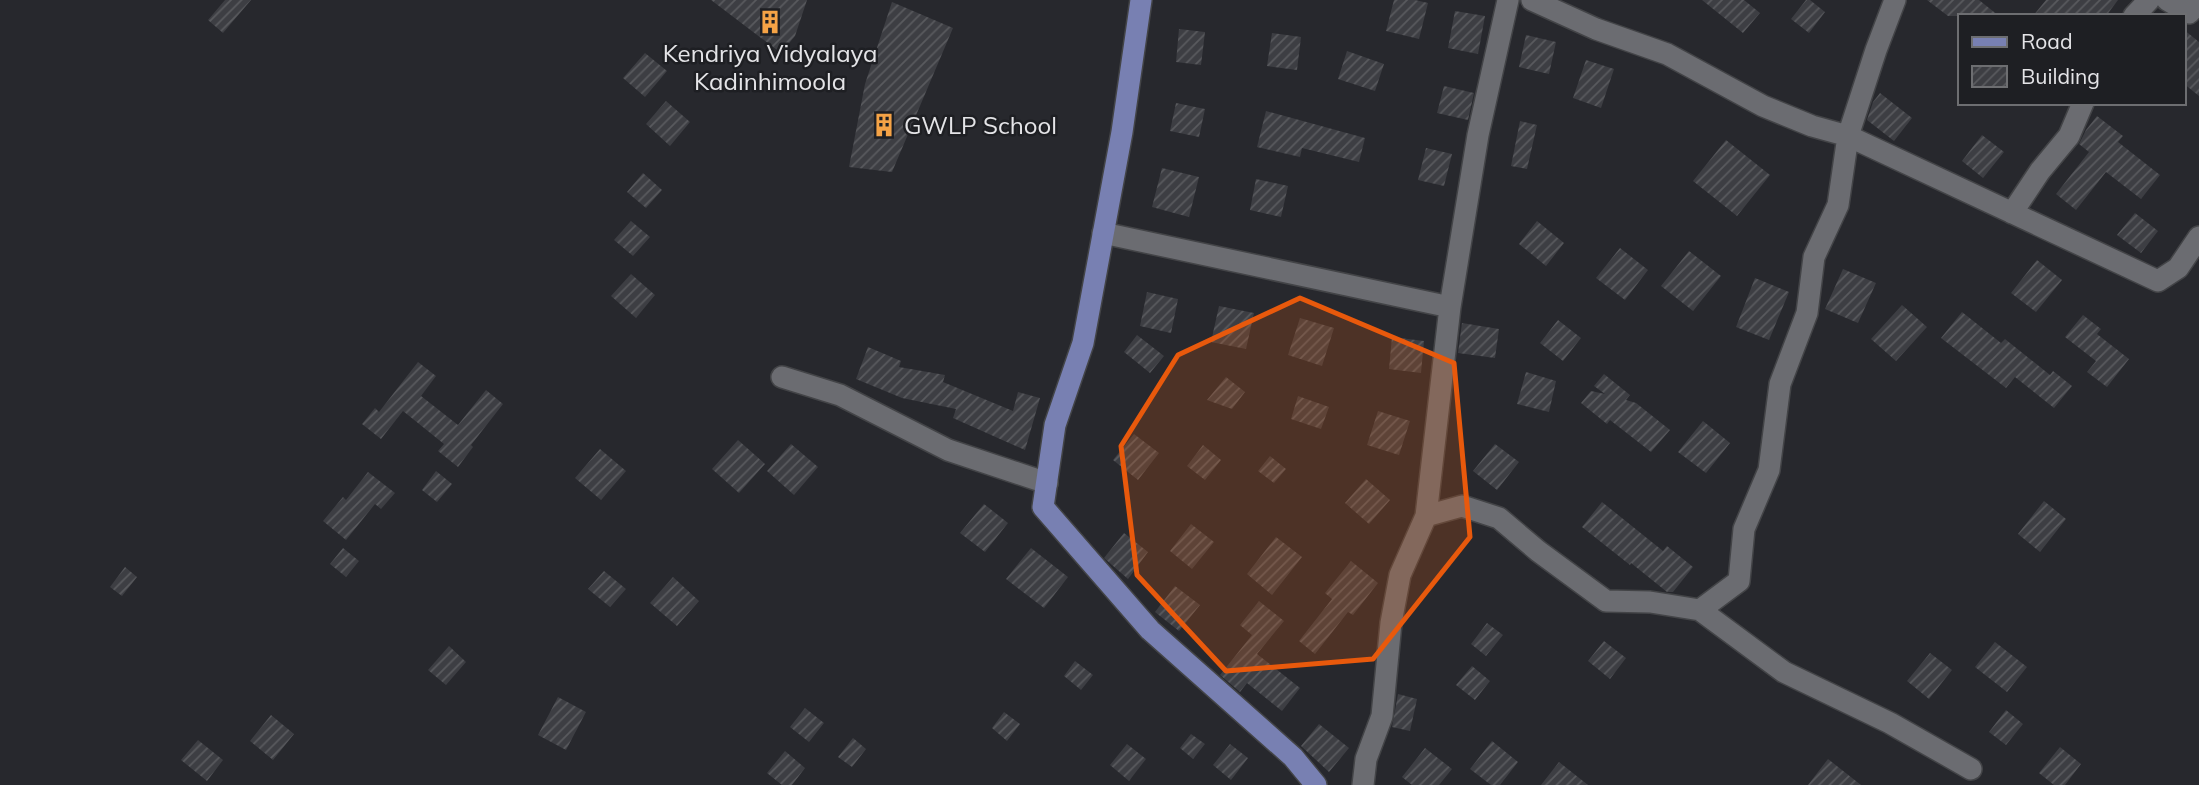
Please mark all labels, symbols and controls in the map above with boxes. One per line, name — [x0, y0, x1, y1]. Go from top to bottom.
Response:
building icon: Kendriya Vidyalaya Kadinhimoola — [756, 8, 784, 36]
legend — [1958, 14, 2185, 105]
text: Road — [2021, 28, 2072, 54]
place label: Kendriya Vidyalaya Kadinhimoola — [663, 38, 877, 96]
text: Building — [2021, 63, 2100, 89]
place label: GWLP School — [904, 110, 1057, 140]
building icon: GWLP School — [870, 111, 898, 139]

